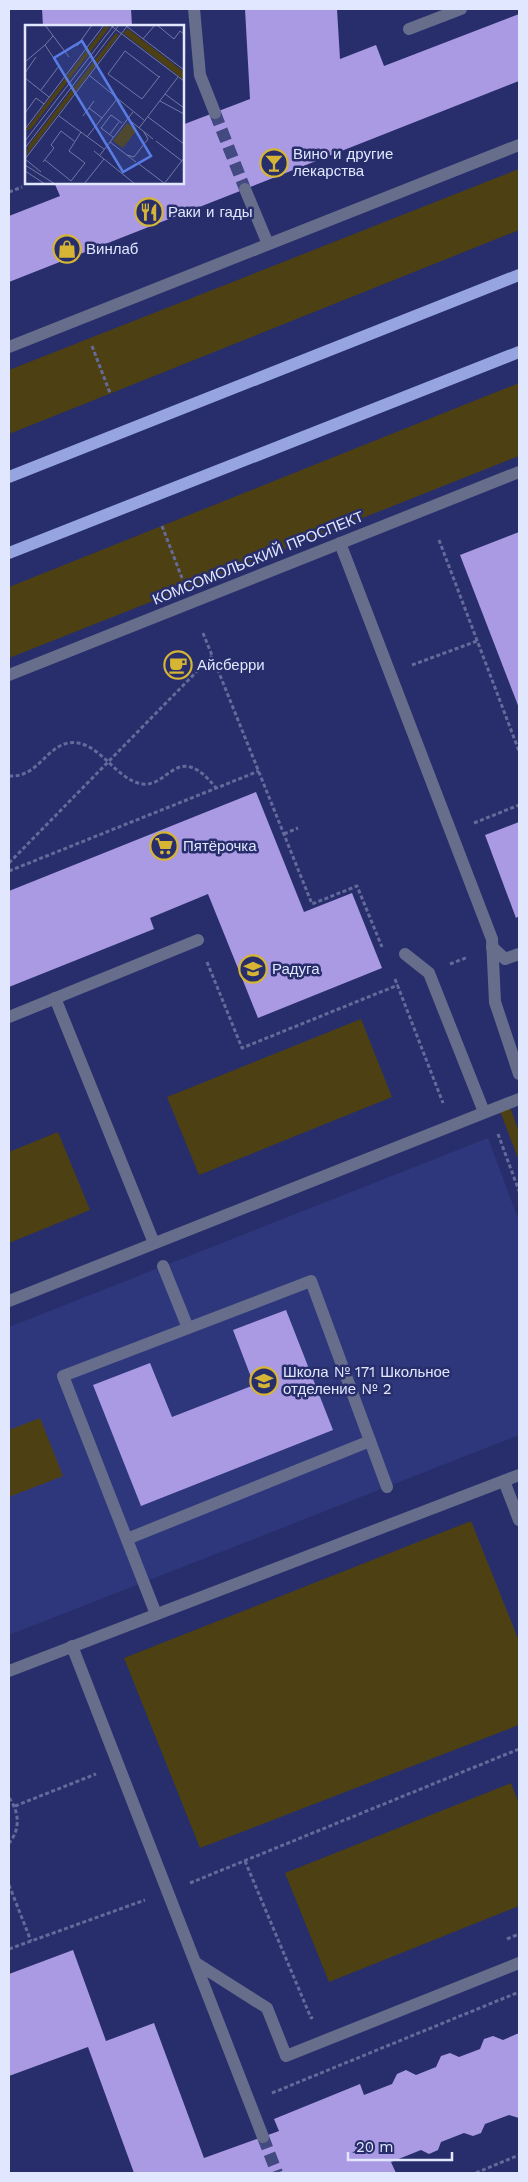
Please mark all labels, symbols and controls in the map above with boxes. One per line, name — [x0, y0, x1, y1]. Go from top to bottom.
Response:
inset map — [25, 25, 184, 184]
place label: Вино и другие лекарства — [293, 145, 393, 180]
bar icon: Вино и другие лекарства — [259, 148, 289, 178]
restaurant icon: Раки и гады — [134, 197, 164, 227]
place label: Раки и гады — [168, 203, 252, 221]
shop icon: Винлаб — [52, 234, 82, 264]
place label: Винлаб — [86, 240, 138, 258]
street label: КОМСОМОЛЬСКИЙ ПРОСПЕКТ — [150, 507, 366, 609]
cafe icon: Айсберри — [163, 650, 193, 680]
place label: Айсберри — [197, 656, 265, 674]
supermarket icon: Пятёрочка — [149, 831, 179, 861]
place label: Пятёрочка — [183, 837, 257, 855]
school or university icon: Радуга — [238, 954, 268, 984]
place label: Радуга — [272, 960, 320, 978]
place label: Школа № 171 Школьное отделение № 2 — [283, 1363, 450, 1398]
school or university icon: Школа № 171 Школьное отделение № 2 — [249, 1366, 279, 1396]
scale bar — [348, 2130, 452, 2162]
text: 20 m — [356, 2138, 394, 2156]

